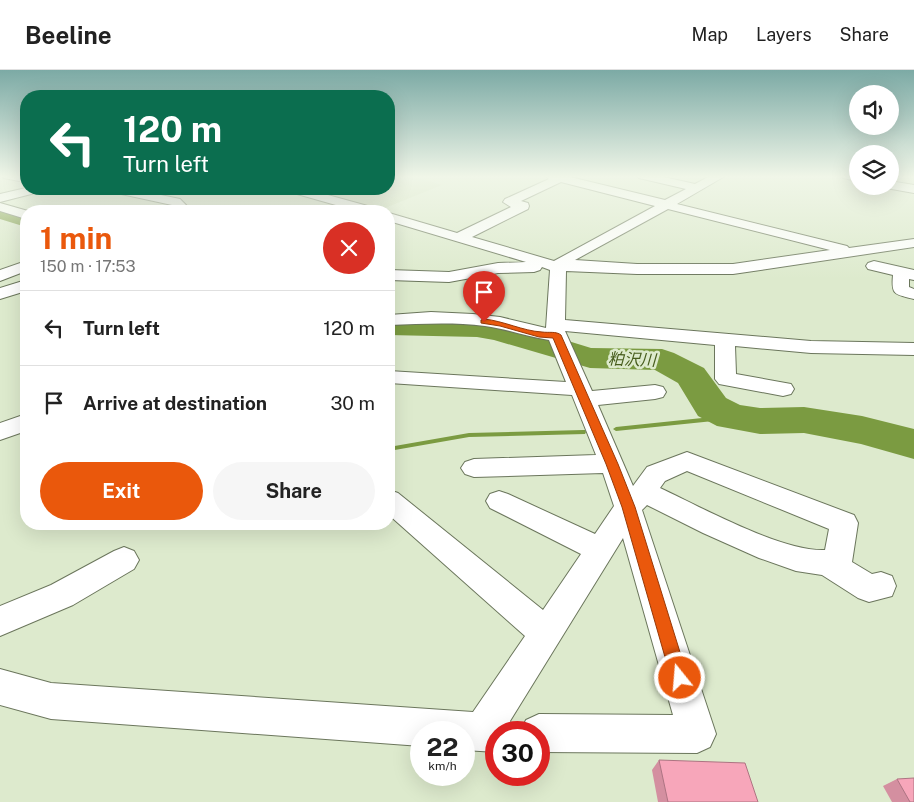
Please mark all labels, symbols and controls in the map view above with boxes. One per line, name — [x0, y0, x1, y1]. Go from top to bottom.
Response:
text: Beeline — [25, 21, 112, 49]
text: Map — [692, 24, 728, 45]
text: Layers — [756, 24, 812, 45]
text: Share — [840, 24, 889, 45]
map controls — [849, 85, 899, 195]
button: sound — [849, 85, 899, 135]
text: 120 m — [123, 109, 222, 150]
icon: left — [40, 110, 105, 175]
button: layers — [849, 145, 899, 195]
text: Turn left — [123, 151, 209, 177]
text: 1 min — [40, 220, 112, 256]
button: close — [323, 222, 375, 274]
text: 150 m · 17:53 — [40, 257, 136, 276]
pin — [463, 271, 505, 322]
icon: arrive — [470, 278, 498, 306]
icon: left — [40, 314, 68, 342]
text: Turn left — [83, 317, 160, 339]
text: 120 m — [323, 317, 375, 339]
water label: 粕沢川 — [608, 349, 658, 370]
icon: arrive — [40, 389, 68, 417]
text: Arrive at destination — [83, 392, 267, 414]
text: 30 m — [330, 392, 375, 414]
button: Exit — [40, 462, 203, 520]
button: Share — [213, 462, 375, 520]
position arrow — [653, 651, 705, 703]
speed limit sign: 30 — [485, 721, 550, 786]
text: 22 — [427, 732, 458, 762]
text: km/h — [428, 759, 457, 773]

